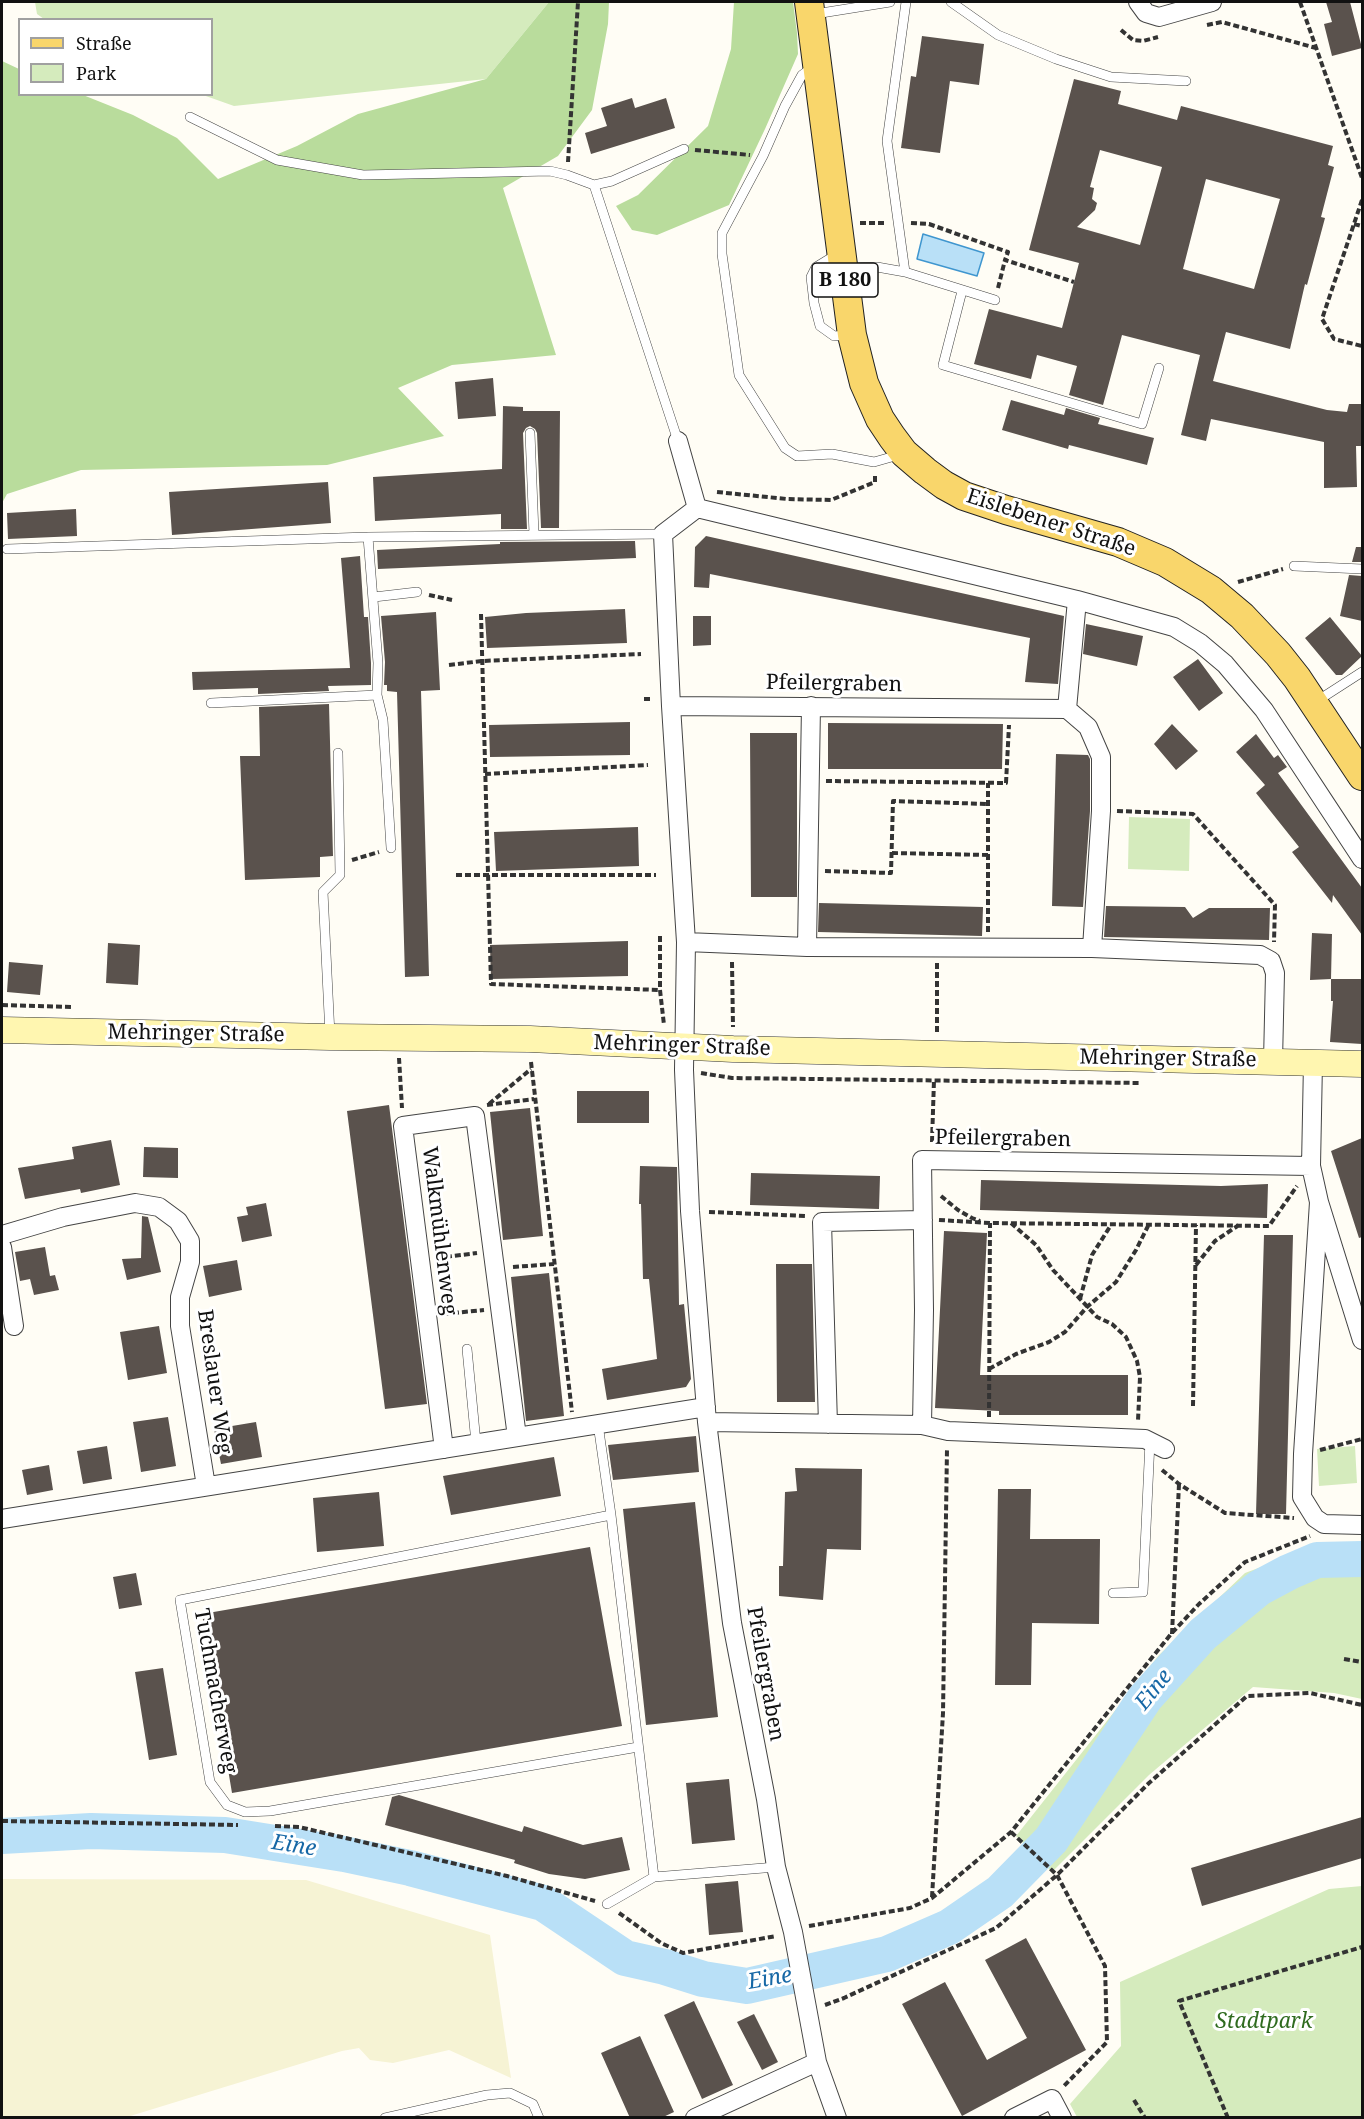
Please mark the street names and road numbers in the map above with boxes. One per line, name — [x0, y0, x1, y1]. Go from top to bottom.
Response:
road number: B 180 — [812, 263, 878, 297]
street label: Eislebener Straße — [963, 484, 1139, 562]
street label: Pfeilergraben — [766, 670, 902, 698]
street label: Mehringer Straße — [107, 1020, 285, 1048]
street label: Mehringer Straße — [593, 1030, 771, 1062]
street label: Mehringer Straße — [1079, 1045, 1257, 1073]
street label: Pfeilergraben — [935, 1125, 1071, 1153]
street label: Walkmühlenweg — [416, 1145, 462, 1317]
street label: Breslauer Weg — [191, 1308, 237, 1456]
street label: Pfeilergraben — [741, 1605, 789, 1743]
street label: Tuchmacherweg — [188, 1607, 242, 1775]

